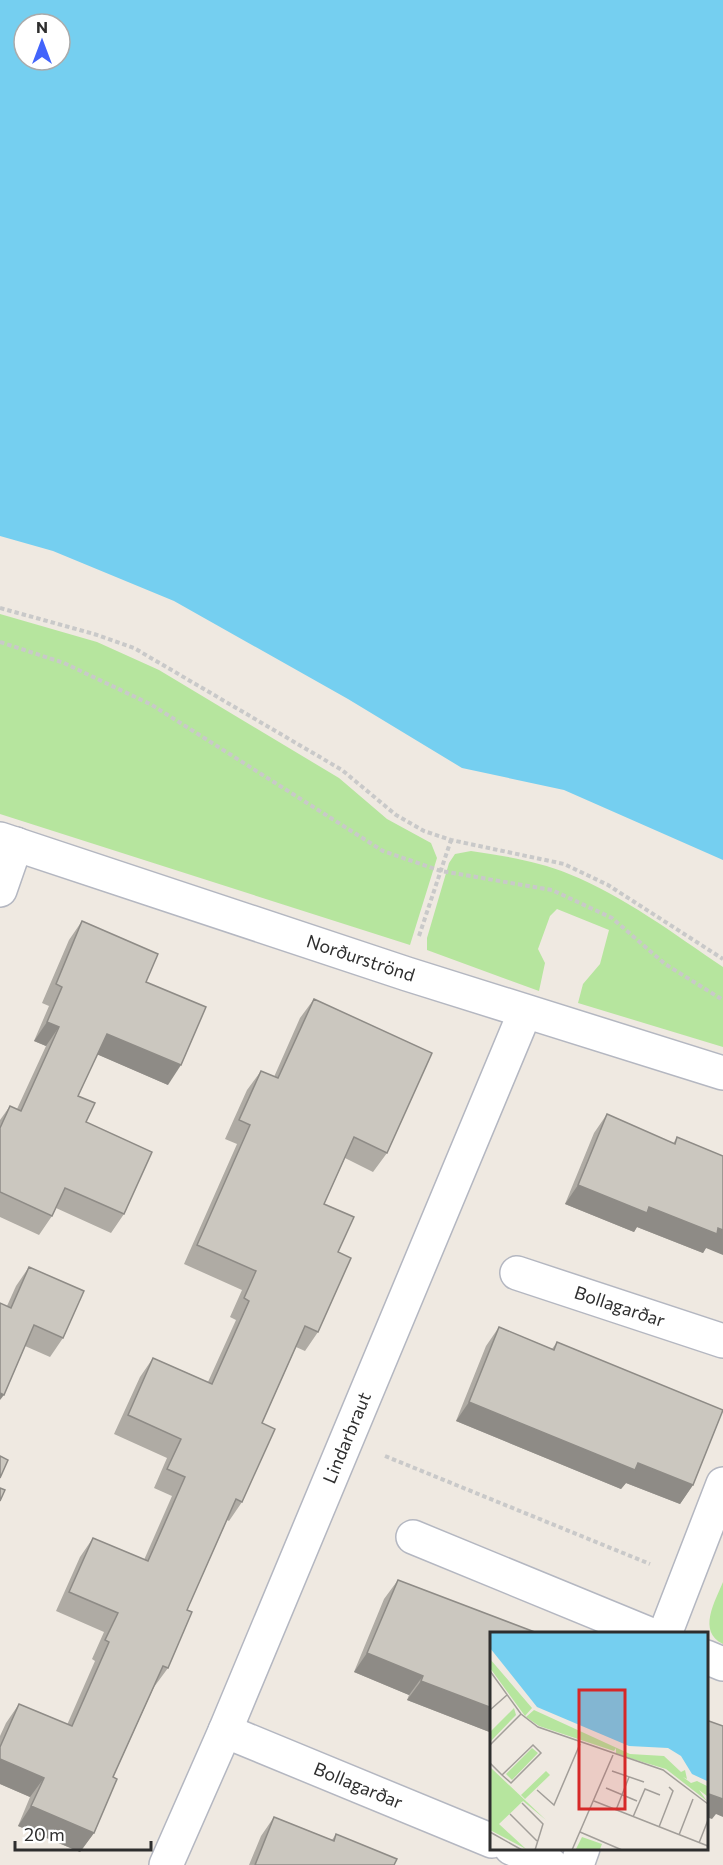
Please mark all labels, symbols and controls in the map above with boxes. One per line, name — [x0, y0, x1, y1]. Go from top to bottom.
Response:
north arrow — [12, 12, 72, 72]
text: N — [36, 17, 48, 36]
street label: Norðurströnd — [304, 929, 418, 986]
street label: Bollagarðar — [572, 1281, 668, 1331]
street label: Lindarbraut — [318, 1389, 375, 1486]
inset map — [490, 1632, 708, 1850]
street label: Bollagarðar — [311, 1757, 406, 1813]
scale bar — [15, 1814, 152, 1852]
text: 20 m — [24, 1823, 65, 1845]

